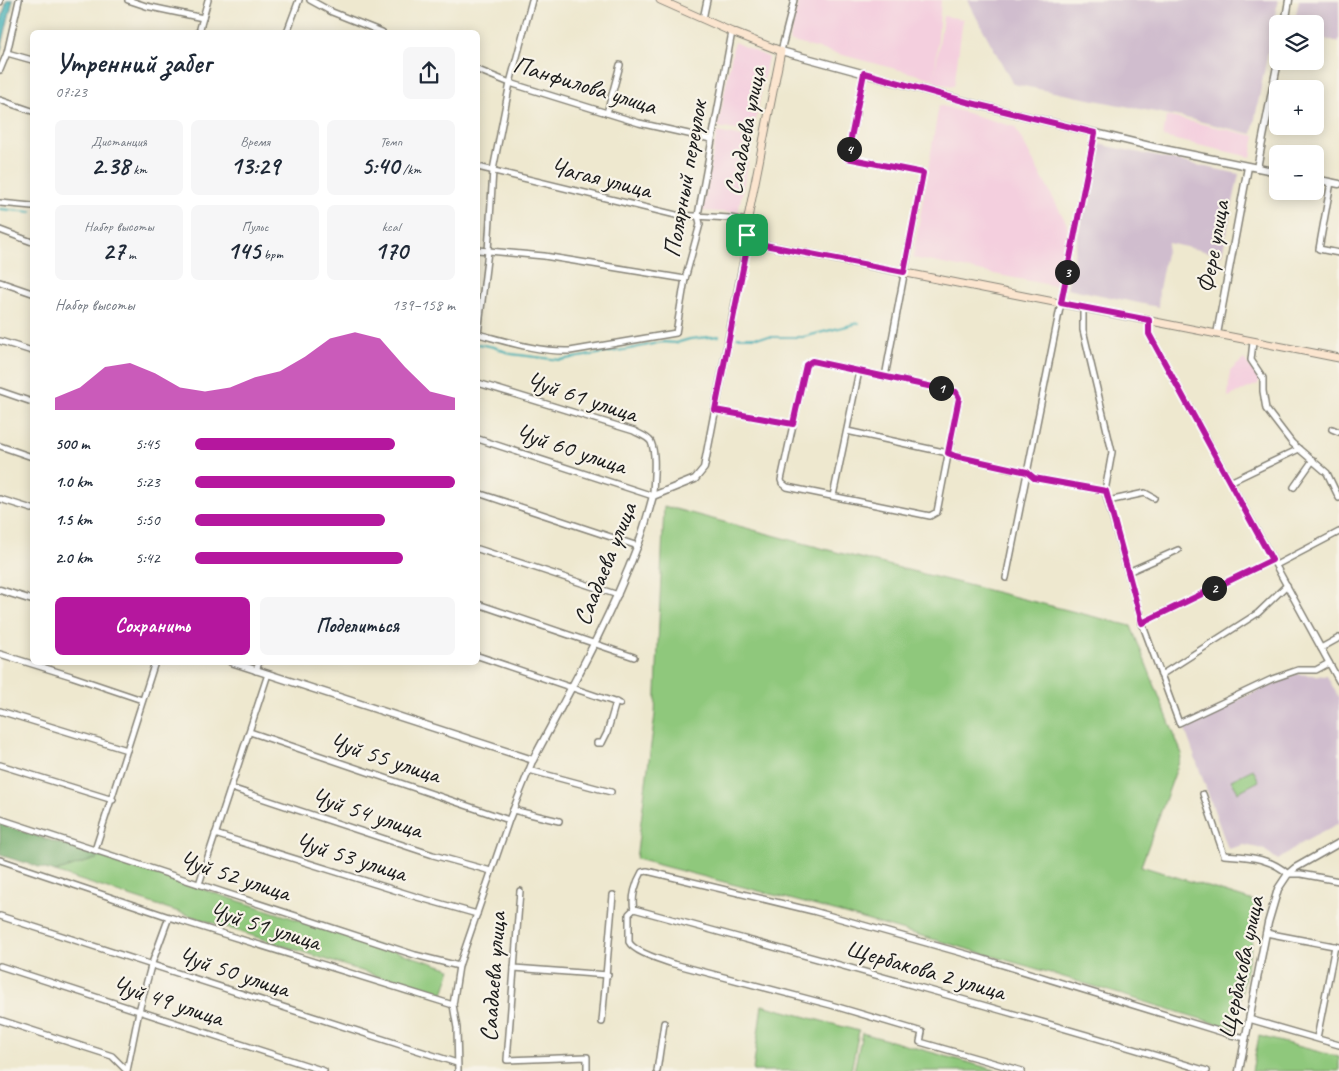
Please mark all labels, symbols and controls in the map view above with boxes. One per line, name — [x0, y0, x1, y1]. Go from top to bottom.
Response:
map controls — [1269, 15, 1324, 200]
button: layers — [1269, 15, 1324, 70]
text: Утренний забег — [55, 45, 211, 80]
button: share — [403, 47, 455, 99]
street label: Панфилова улица — [509, 48, 663, 123]
street label: Саадаева улица — [717, 62, 773, 198]
button: + — [1269, 80, 1324, 135]
text: 07:23 — [55, 82, 87, 102]
street label: Полярный переулок — [655, 95, 715, 260]
text: Дистанция — [91, 133, 147, 150]
text: Время — [240, 133, 270, 150]
text: Темп — [380, 133, 402, 150]
pin: 4 — [836, 136, 862, 162]
text: 4 — [846, 141, 853, 158]
button: − — [1269, 145, 1324, 200]
text: 2.38 — [91, 150, 130, 182]
text: 13:29 — [230, 150, 280, 182]
text: 5:40 — [361, 150, 399, 182]
street label: Чагая улица — [547, 150, 657, 207]
text: km — [130, 161, 147, 178]
text: /km — [399, 161, 421, 178]
street label: Фере улица — [1189, 196, 1237, 296]
pin — [726, 214, 768, 256]
text: Набор высоты — [84, 218, 154, 235]
text: Пульс — [241, 218, 269, 235]
text: kcal — [382, 218, 400, 235]
icon: arrive — [733, 221, 761, 249]
text: 27 — [102, 235, 125, 267]
text: 145 — [227, 235, 260, 267]
text: 170 — [374, 235, 408, 267]
text: m — [125, 246, 136, 263]
text: bpm — [260, 246, 283, 263]
pin: 3 — [1054, 260, 1080, 284]
text: 3 — [1064, 264, 1071, 281]
text: Набор высоты — [55, 295, 134, 315]
text: 139–158 m — [392, 295, 455, 315]
street label: Чуй 61 улица — [523, 364, 644, 431]
pin: 1 — [928, 376, 954, 400]
text: 1 — [938, 380, 945, 397]
street label: Чуй 60 улица — [512, 416, 633, 483]
text: 500 m — [55, 434, 89, 454]
text: 5:45 — [135, 434, 160, 454]
text: 1.0 km — [55, 472, 92, 492]
text: 5:23 — [135, 472, 160, 492]
street label: Саадаева улица — [566, 496, 645, 630]
text: 1.5 km — [55, 510, 92, 530]
text: 5:50 — [135, 510, 160, 530]
text: 2.0 km — [55, 548, 92, 568]
text: 5:42 — [135, 548, 160, 568]
pin: 2 — [1202, 576, 1226, 600]
text: 2 — [1211, 580, 1218, 597]
button: Сохранить — [55, 597, 250, 655]
button: Поделиться — [260, 597, 455, 655]
street label: Чуй 55 улица — [326, 725, 447, 792]
street label: Чуй 54 улица — [308, 780, 429, 847]
street label: Чуй 53 улица — [292, 825, 413, 890]
street label: Чуй 52 улица — [176, 843, 297, 910]
street label: Щербакова улица — [1210, 891, 1272, 1041]
street label: Чуй 51 улица — [206, 894, 327, 959]
street label: Саадаева улица — [473, 909, 514, 1043]
street label: Щербакова 2 улица — [843, 932, 1012, 1009]
street label: Чуй 50 улица — [175, 939, 296, 1006]
street label: Чуй 49 улица — [109, 968, 230, 1035]

